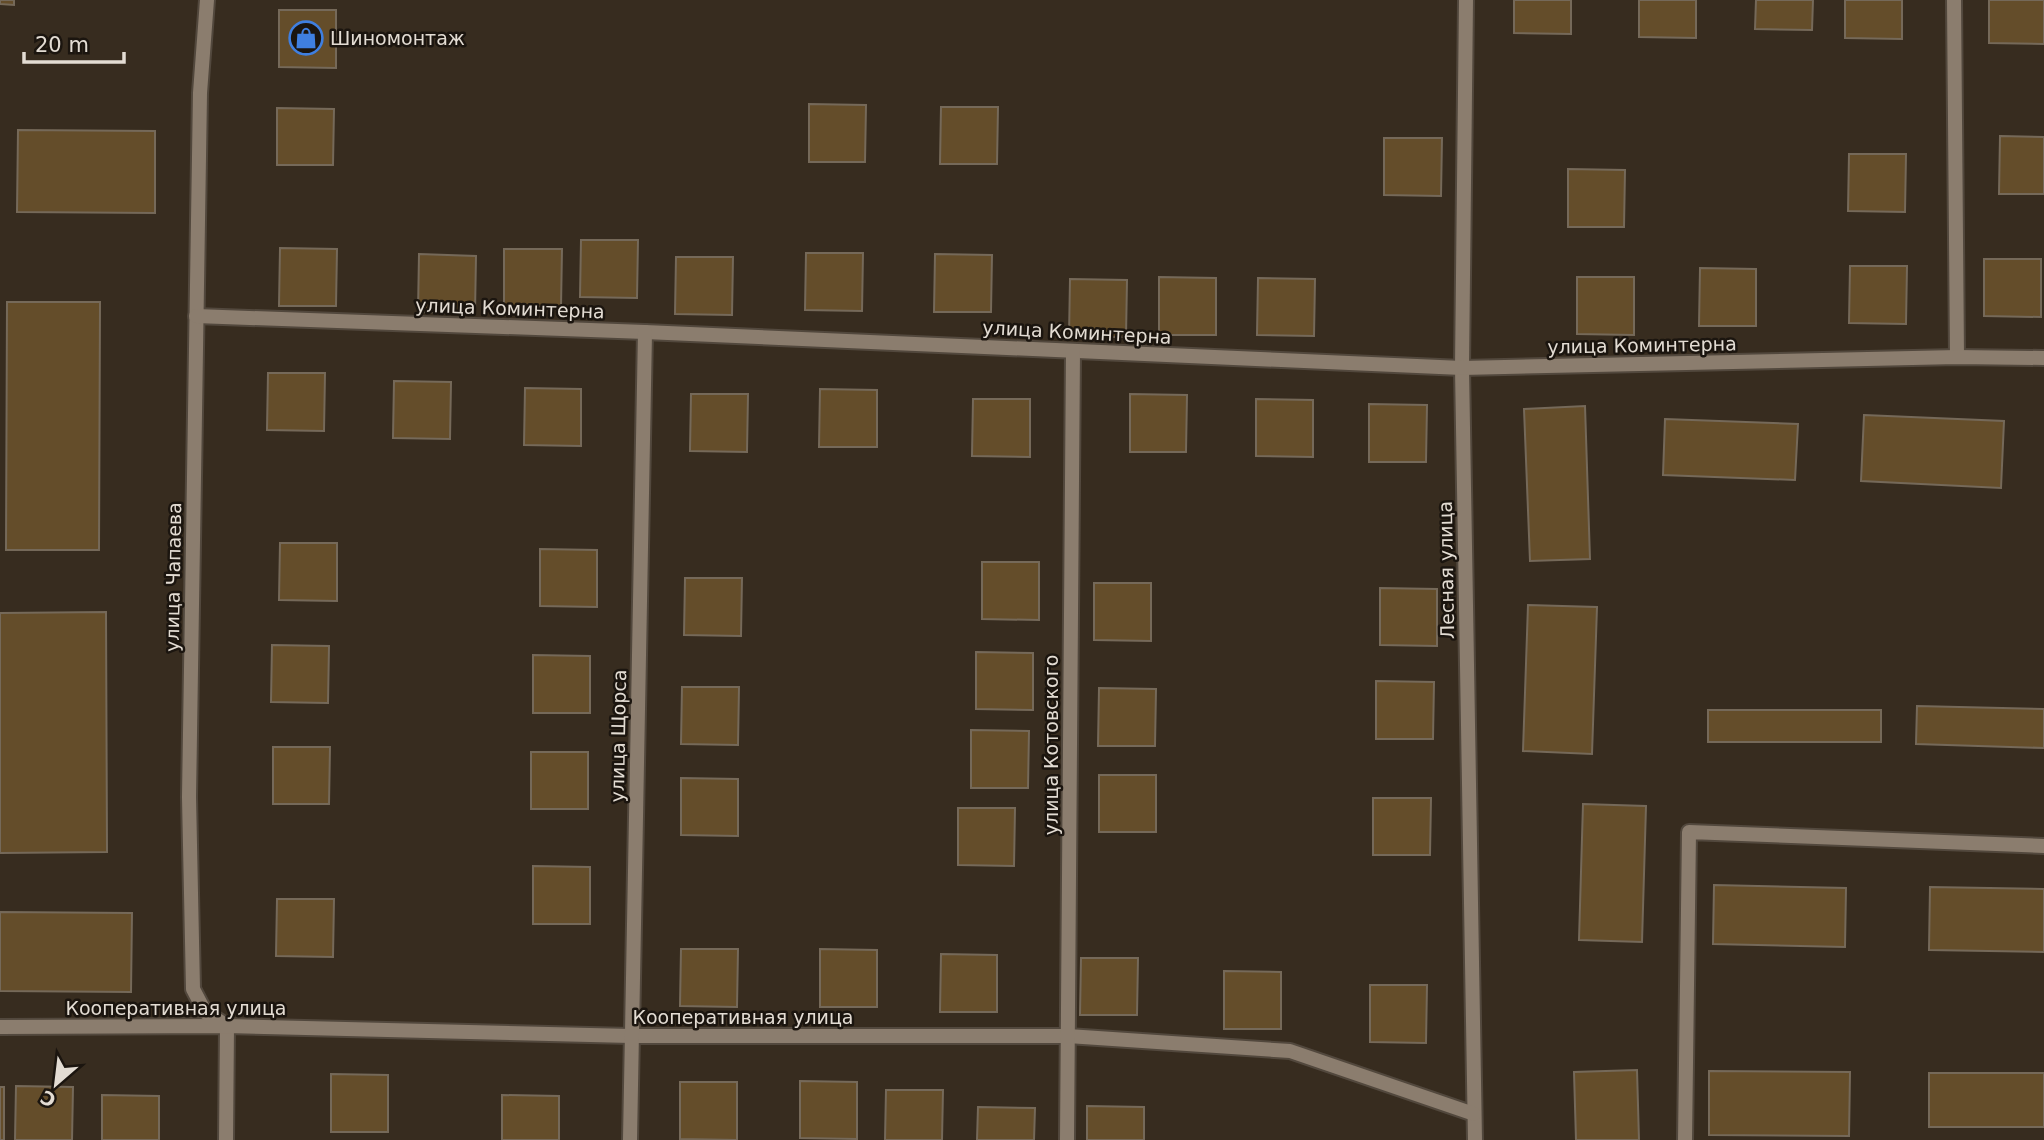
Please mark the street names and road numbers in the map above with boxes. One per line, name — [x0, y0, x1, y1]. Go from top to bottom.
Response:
street label: улица Коминтерна — [415, 294, 605, 322]
street label: улица Коминтерна — [982, 316, 1172, 348]
street label: улица Коминтерна — [1547, 332, 1737, 358]
street label: Лесная улица — [1434, 501, 1458, 639]
street label: улица Чапаева — [161, 502, 185, 652]
street label: улица Котовского — [1040, 655, 1062, 835]
street label: улица Щорса — [606, 669, 630, 803]
street label: Кооперативная улица — [65, 997, 287, 1019]
street label: Кооперативная улица — [632, 1006, 854, 1028]

